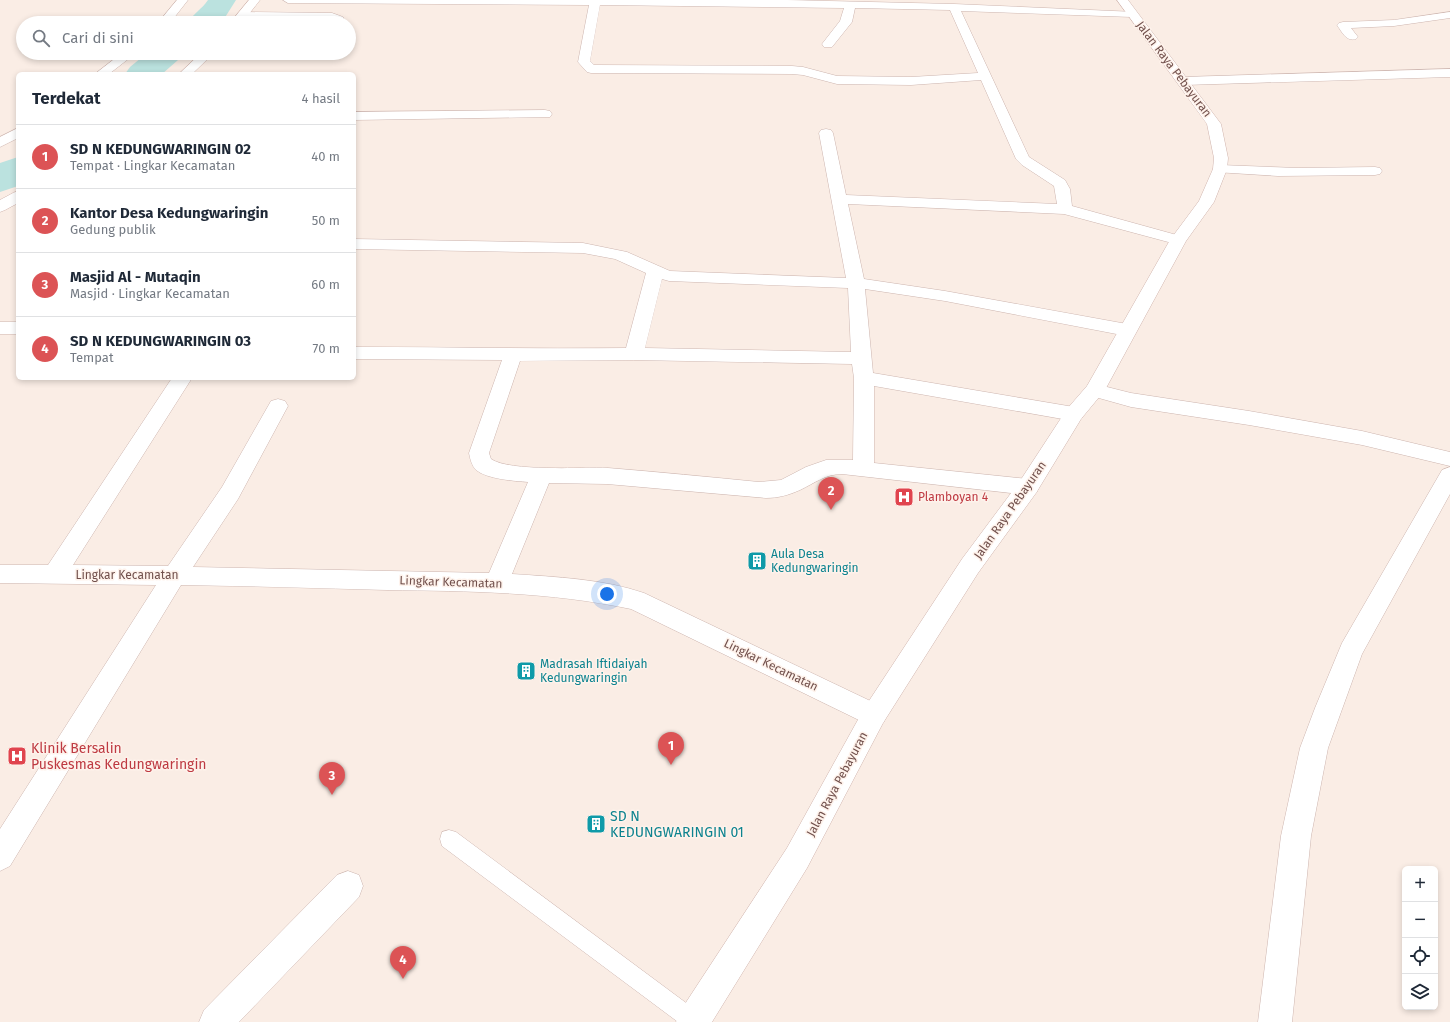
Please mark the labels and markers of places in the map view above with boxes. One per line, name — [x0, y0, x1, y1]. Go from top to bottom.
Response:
pin: 2 — [818, 477, 844, 510]
hospital icon: Plamboyan 4 — [893, 486, 915, 508]
place label: Plamboyan 4 — [918, 490, 989, 504]
place label: Aula Desa Kedungwaringin — [771, 547, 859, 575]
building icon: Aula Desa Kedungwaringin — [746, 550, 768, 572]
place label: Madrasah Iftidaiyah Kedungwaringin — [540, 657, 648, 685]
building icon: Madrasah Iftidaiyah Kedungwaringin — [515, 660, 537, 682]
pin: 1 — [658, 732, 684, 765]
place label: Klinik Bersalin Puskesmas Kedungwaringin — [31, 740, 207, 773]
hospital icon: Klinik Bersalin Puskesmas Kedungwaringin — [6, 745, 28, 767]
pin: 3 — [319, 762, 345, 795]
place label: SD N KEDUNGWARINGIN 01 — [610, 808, 744, 841]
building icon: SD N KEDUNGWARINGIN 01 — [585, 813, 607, 835]
pin: 4 — [390, 946, 416, 979]

